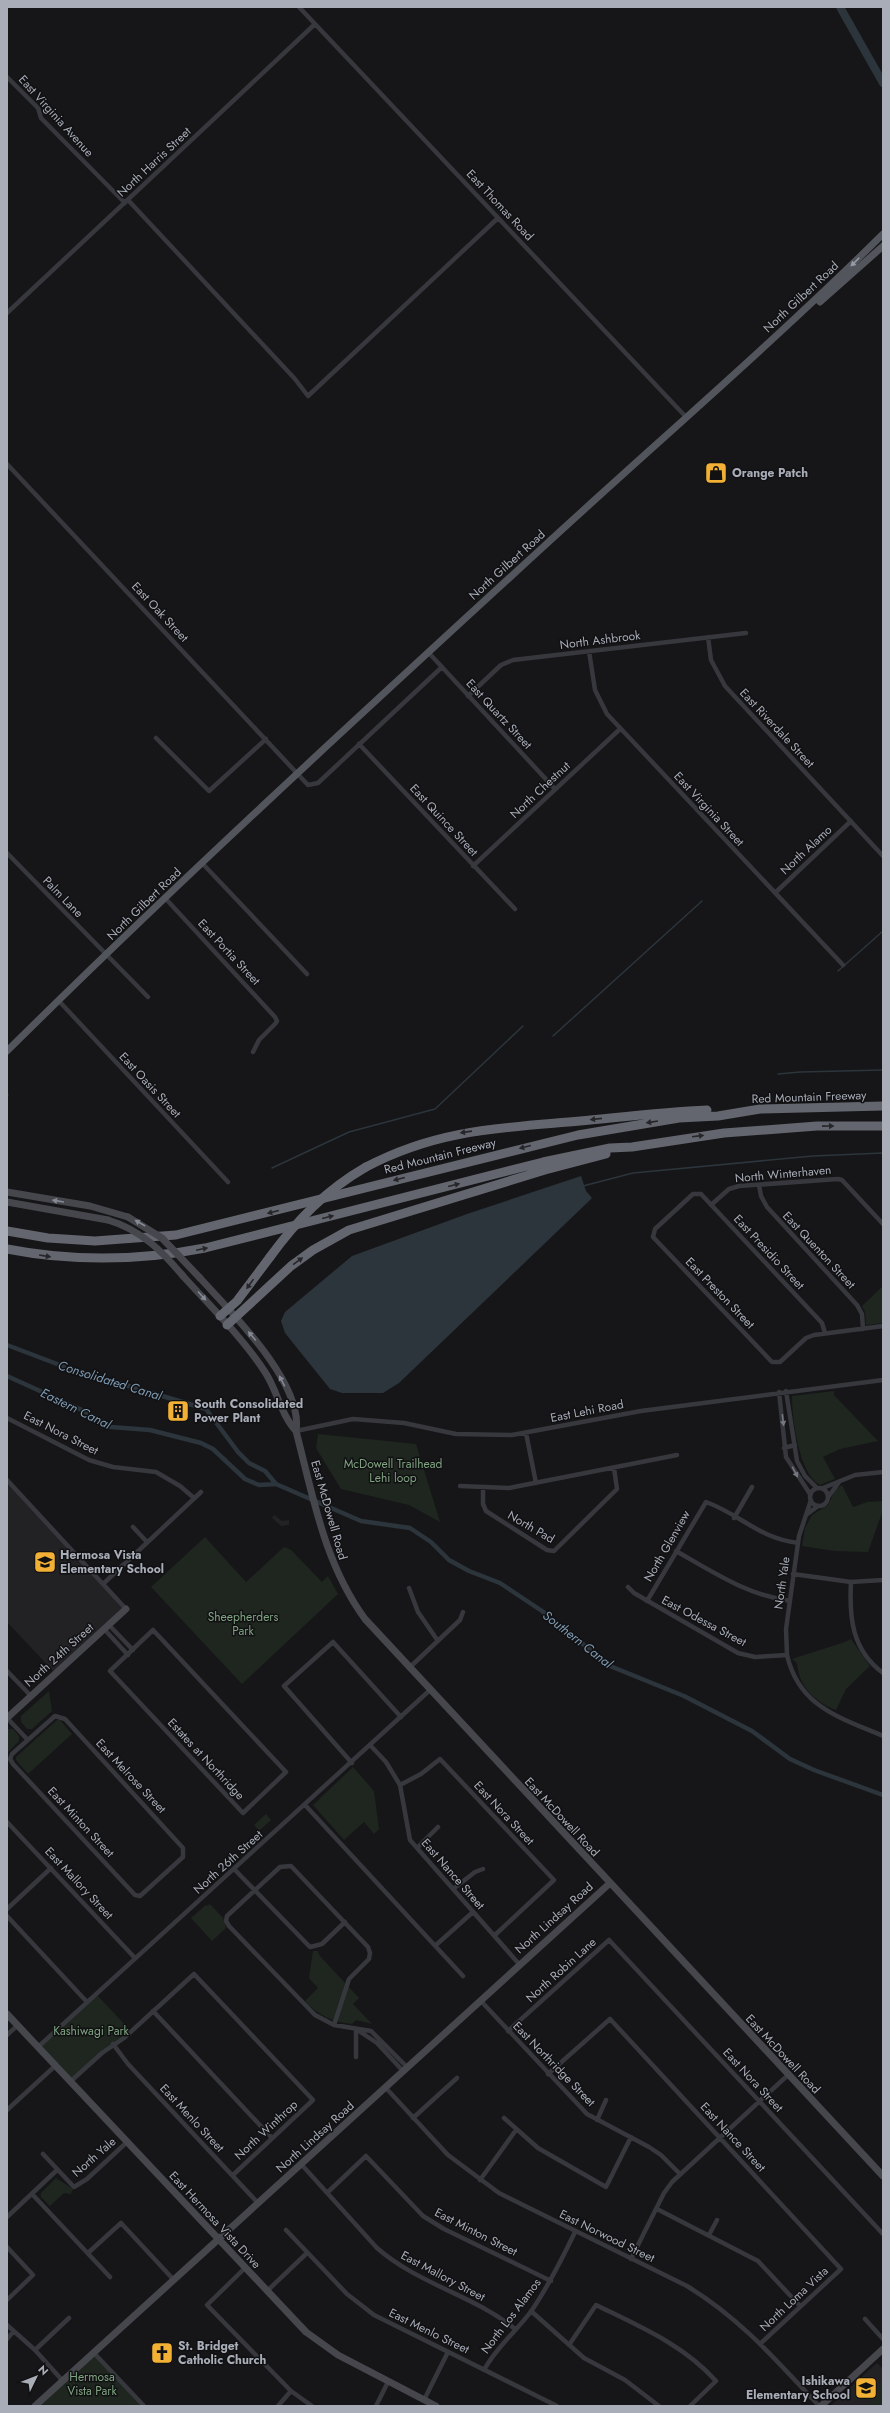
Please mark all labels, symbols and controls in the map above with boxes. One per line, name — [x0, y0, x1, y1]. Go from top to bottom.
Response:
street label: East Virginia Avenue — [14, 71, 98, 161]
street label: North Harris Street — [113, 123, 195, 201]
street label: East Thomas Road — [462, 165, 538, 245]
street label: North Gilbert Road — [759, 257, 843, 337]
one-way arrow — [850, 257, 860, 267]
shop icon: Orange Patch — [703, 460, 729, 486]
place label: Orange Patch — [732, 464, 808, 482]
street label: North Gilbert Road — [465, 526, 549, 604]
street label: East Oak Street — [127, 578, 193, 646]
street label: North Ashbrook — [559, 626, 642, 654]
street label: East Quartz Street — [462, 675, 536, 753]
street label: East Riverdale Street — [735, 684, 819, 772]
street label: North Chestnut — [506, 757, 574, 823]
street label: East Virginia Street — [670, 768, 748, 850]
street label: East Quince Street — [406, 780, 482, 860]
street label: North Alamo — [776, 821, 836, 879]
street label: North Gilbert Road — [103, 864, 185, 944]
street label: Palm Lane — [39, 872, 87, 922]
street label: East Portia Street — [194, 915, 265, 989]
street label: East Oasis Street — [115, 1048, 185, 1122]
street label: Red Mountain Freeway — [751, 1086, 867, 1108]
one-way arrow — [590, 1116, 602, 1122]
one-way arrow — [646, 1120, 658, 1126]
one-way arrow — [822, 1123, 835, 1129]
one-way arrow — [460, 1129, 473, 1135]
street label: Red Mountain Freeway — [382, 1133, 499, 1179]
one-way arrow — [692, 1133, 704, 1139]
one-way arrow — [519, 1144, 531, 1150]
street label: North Winterhaven — [734, 1161, 832, 1187]
one-way arrow — [392, 1176, 404, 1182]
one-way arrow — [448, 1181, 461, 1187]
one-way arrow — [52, 1198, 64, 1204]
street label: East Quenton Street — [778, 1207, 860, 1293]
one-way arrow — [267, 1209, 279, 1215]
street label: East Presidio Street — [729, 1210, 809, 1294]
one-way arrow — [322, 1213, 335, 1219]
one-way arrow — [135, 1220, 146, 1227]
one-way arrow — [196, 1245, 209, 1251]
one-way arrow — [39, 1253, 52, 1259]
street label: East Preston Street — [681, 1253, 759, 1333]
one-way arrow — [292, 1257, 303, 1265]
one-way arrow — [246, 1279, 254, 1289]
one-way arrow — [197, 1291, 206, 1301]
one-way arrow — [247, 1331, 256, 1341]
water label: Consolidated Canal — [56, 1356, 165, 1406]
one-way arrow — [279, 1375, 285, 1387]
water label: Eastern Canal — [37, 1383, 115, 1434]
place label: South Consolidated Power Plant — [194, 1395, 303, 1427]
street label: East Lehi Road — [549, 1395, 625, 1427]
building icon: South Consolidated Power Plant — [165, 1398, 191, 1424]
street label: East Nora Street — [21, 1406, 102, 1460]
one-way arrow — [780, 1414, 786, 1426]
park label: McDowell Trailhead Lehi loop — [344, 1455, 442, 1487]
street label: East McDowell Road — [306, 1458, 352, 1562]
one-way arrow — [792, 1466, 798, 1478]
street label: North Pad — [504, 1506, 558, 1548]
street label: North Glenview — [639, 1506, 695, 1585]
place label: Hermosa Vista Elementary School — [60, 1546, 164, 1578]
school or university icon: Hermosa Vista Elementary School — [32, 1549, 58, 1575]
street label: North Yale — [769, 1556, 795, 1610]
street label: East Odessa Street — [658, 1591, 750, 1651]
water label: Southern Canal — [539, 1606, 617, 1673]
park label: Sheepherders Park — [208, 1608, 278, 1640]
street label: North 24th Street — [20, 1619, 98, 1691]
street label: Estates at Northridge — [163, 1714, 249, 1804]
street label: East Melrose Street — [92, 1735, 170, 1817]
street label: East McDowell Road — [520, 1773, 604, 1861]
street label: East Nora Street — [470, 1777, 539, 1849]
street label: East Minton Street — [43, 1783, 119, 1861]
street label: North 26th Street — [189, 1826, 267, 1898]
street label: East Nance Street — [417, 1834, 489, 1914]
street label: East Mallory Street — [41, 1843, 117, 1923]
street label: North Lindsay Road — [511, 1878, 597, 1958]
street label: North Robin Lane — [522, 1933, 600, 2007]
street label: East McDowell Road — [741, 2010, 825, 2098]
street label: East Northridge Street — [509, 2017, 600, 2111]
park label: Kashiwagi Park — [53, 2022, 130, 2040]
street label: East Nora Street — [719, 2044, 788, 2116]
street label: East Menlo Street — [156, 2080, 228, 2156]
street label: North Winthrop — [230, 2096, 302, 2164]
street label: North Lindsay Road — [272, 2097, 358, 2177]
street label: East Nance Street — [696, 2098, 770, 2176]
street label: North Yale — [68, 2133, 120, 2181]
street label: East Hermosa Vista Drive — [165, 2167, 265, 2273]
street label: East Minton Street — [431, 2203, 521, 2261]
street label: East Norwood Street — [556, 2205, 658, 2267]
street label: East Mallory Street — [398, 2246, 488, 2306]
street label: North Loma Vista — [756, 2262, 832, 2336]
street label: North Los Alamos — [477, 2274, 545, 2357]
street label: East Menlo Street — [386, 2304, 472, 2358]
place label: St. Bridget Catholic Church — [178, 2337, 267, 2369]
church icon: St. Bridget Catholic Church — [149, 2340, 175, 2366]
north arrow — [16, 2357, 56, 2397]
text: N — [34, 2362, 52, 2379]
park label: Hermosa Vista Park — [67, 2368, 117, 2400]
place label: Ishikawa Elementary School — [746, 2372, 850, 2404]
school or university icon: Ishikawa Elementary School — [853, 2375, 879, 2401]

